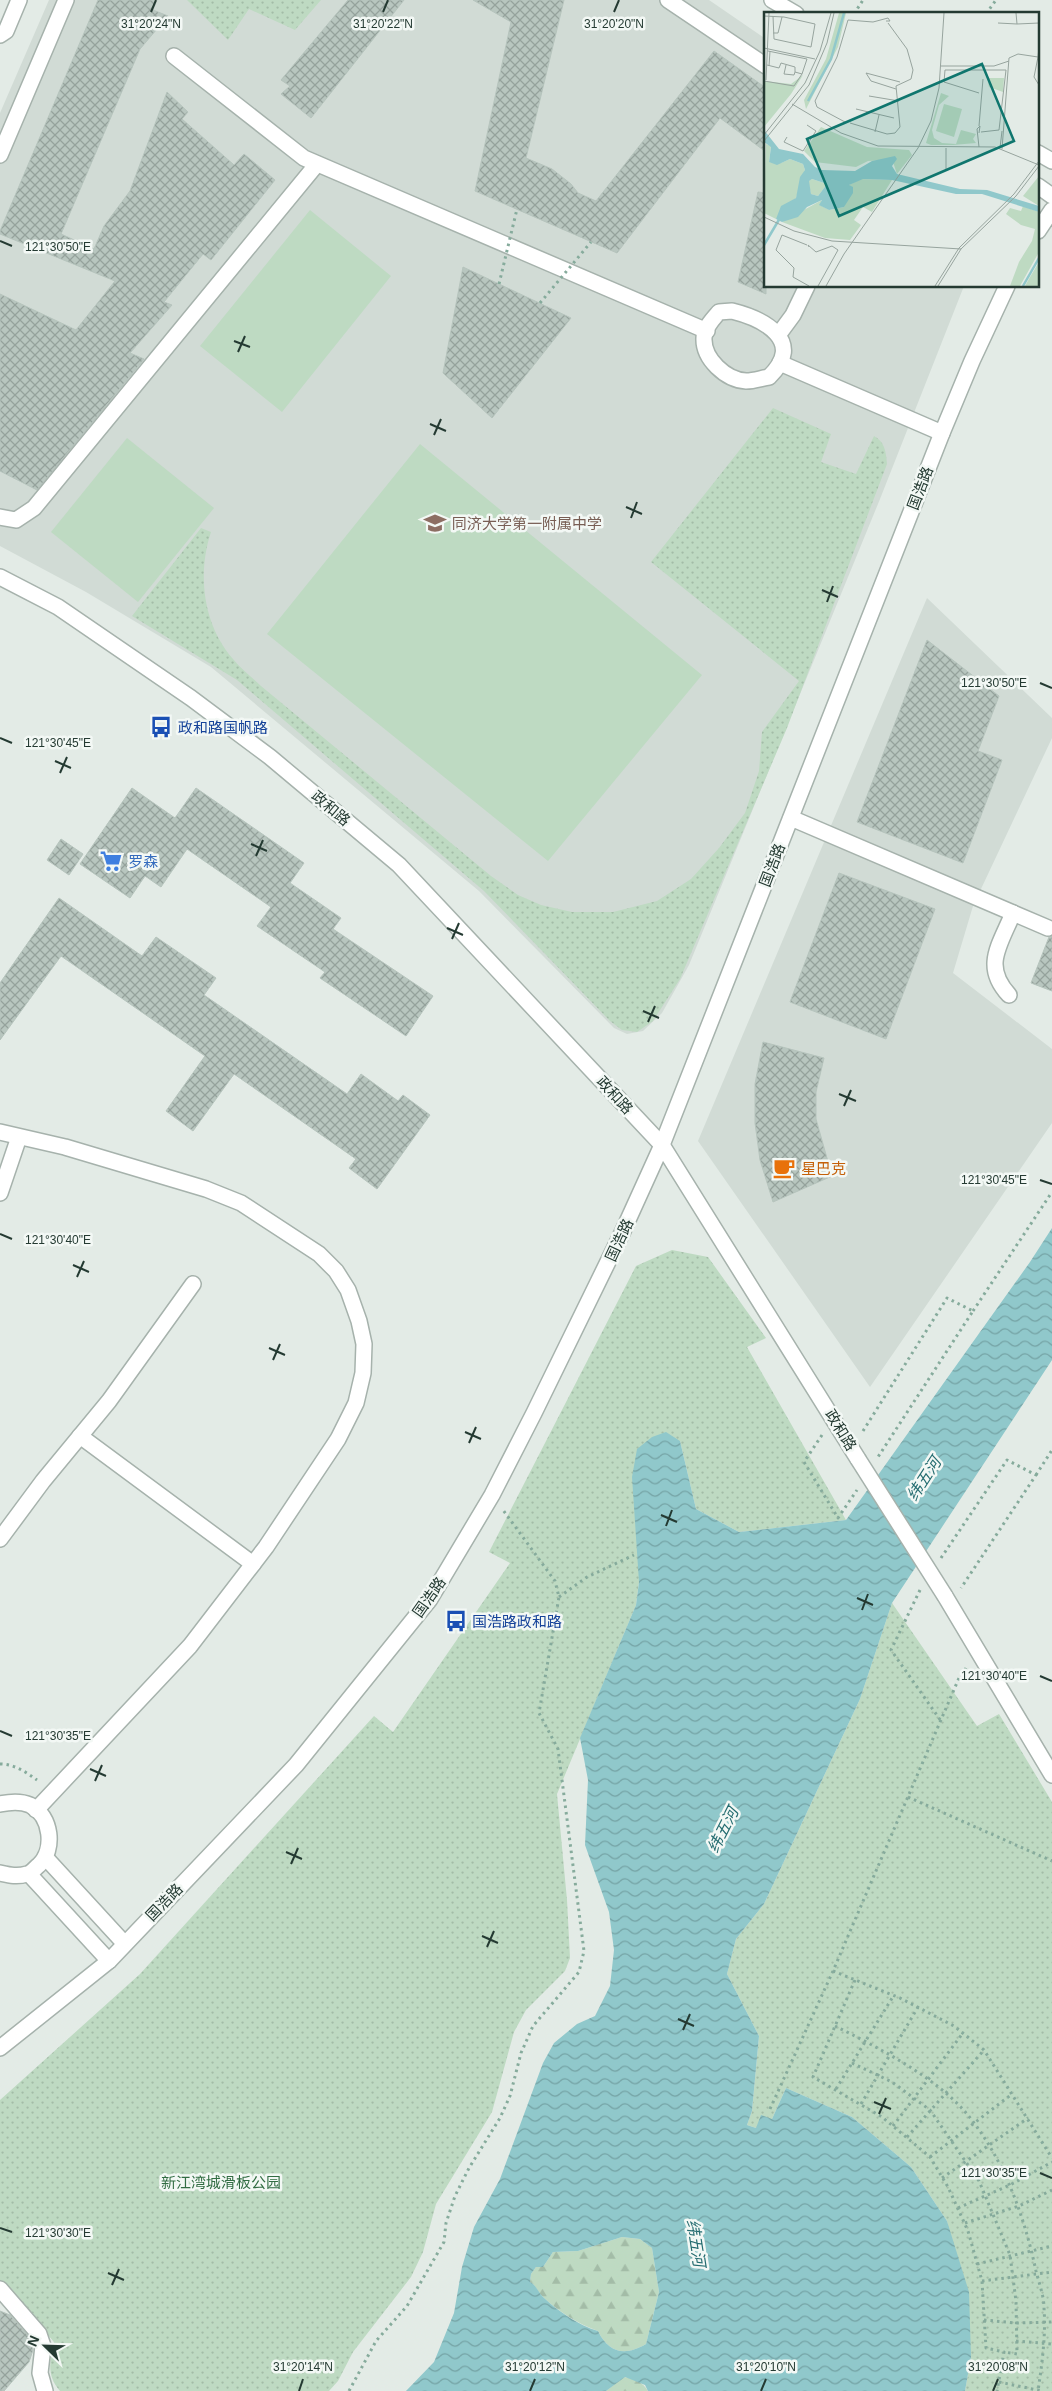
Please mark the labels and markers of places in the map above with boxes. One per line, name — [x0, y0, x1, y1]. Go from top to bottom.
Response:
school or university icon: 同济大学第一附属中学 — [422, 510, 448, 536]
place label: 同济大学第一附属中学 — [452, 515, 602, 532]
bus stop icon: 政和路国帆路 — [148, 714, 174, 740]
place label: 政和路国帆路 — [178, 719, 268, 736]
supermarket icon: 罗森 — [98, 848, 124, 874]
place label: 罗森 — [128, 853, 158, 870]
cafe icon: 星巴克 — [771, 1155, 797, 1181]
place label: 星巴克 — [801, 1160, 846, 1177]
bus stop icon: 国浩路政和路 — [443, 1608, 469, 1634]
place label: 国浩路政和路 — [472, 1613, 562, 1630]

